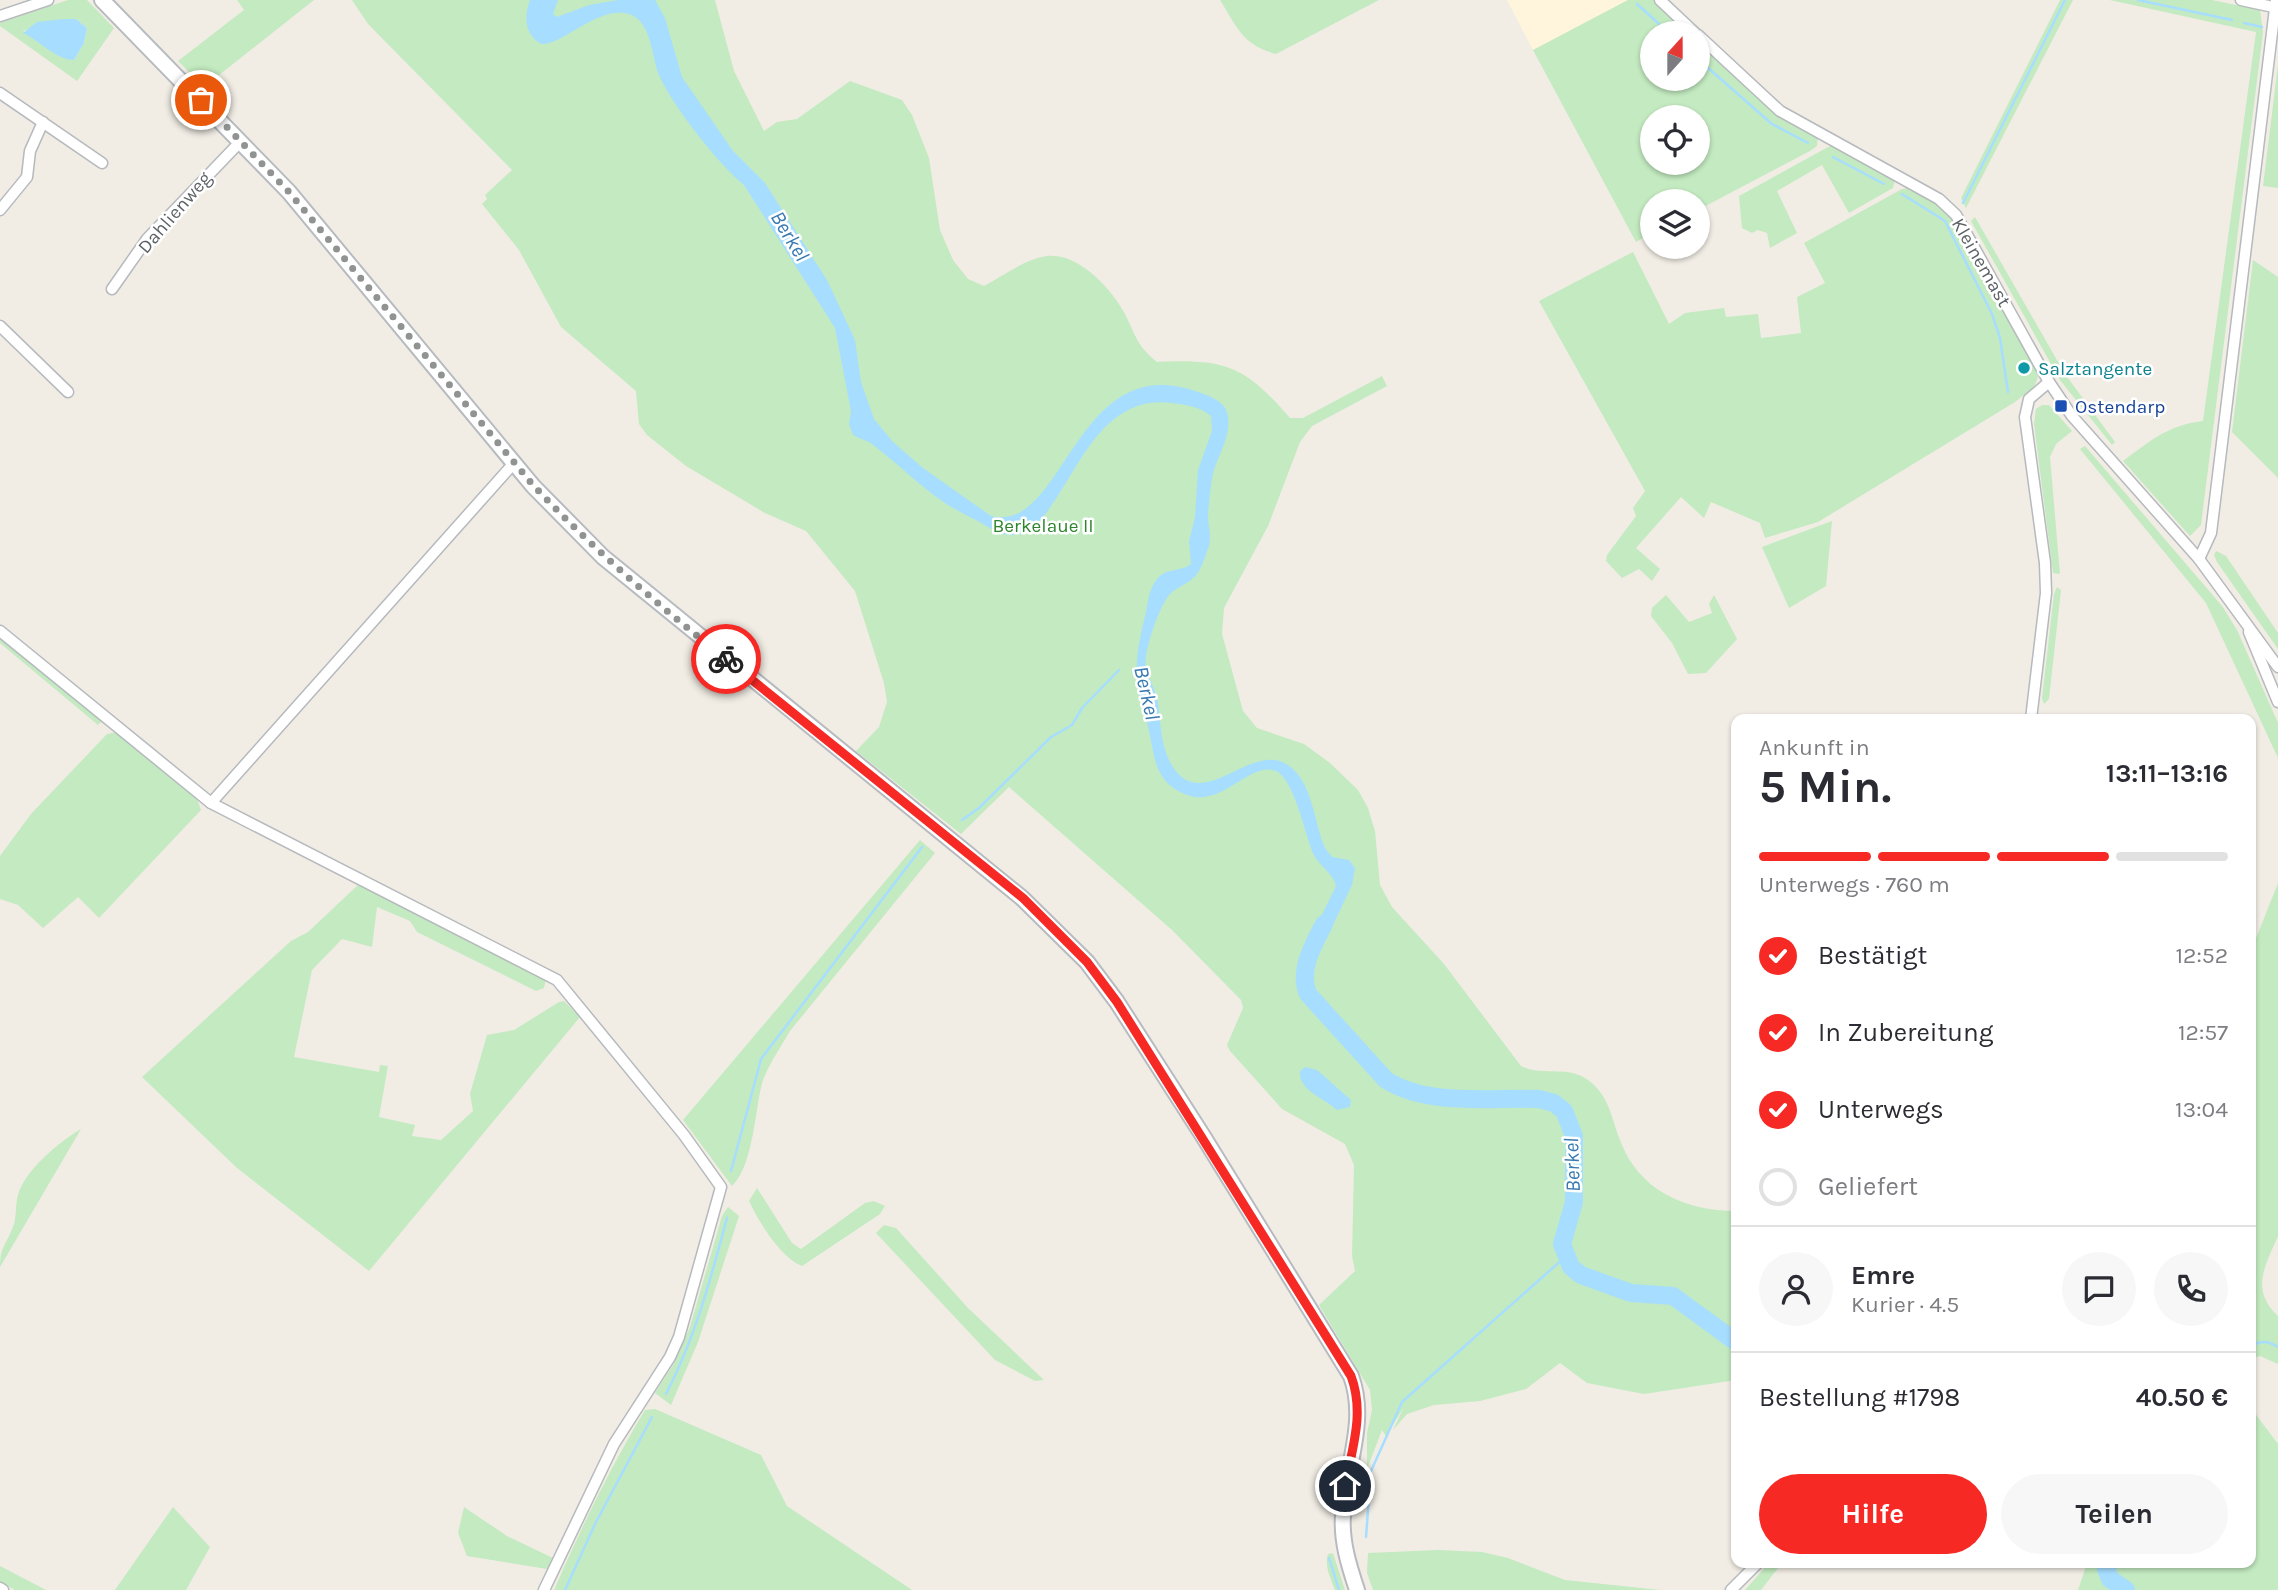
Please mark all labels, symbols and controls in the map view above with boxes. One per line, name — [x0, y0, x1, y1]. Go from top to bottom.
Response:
north arrow — [1640, 21, 1710, 91]
map controls — [1640, 21, 1710, 259]
pin — [171, 70, 231, 130]
icon: bag — [182, 81, 220, 119]
button: locate — [1640, 105, 1710, 175]
street label: Dahlienweg — [133, 167, 216, 258]
button: layers — [1640, 189, 1710, 259]
water label: Berkel — [766, 207, 814, 265]
street label: Kleinemast — [1947, 214, 2015, 311]
place label: Salztangente — [2038, 358, 2152, 380]
marker: Salztangente — [2016, 360, 2032, 376]
place label: Ostendarp — [2075, 396, 2165, 418]
marker: Ostendarp — [2053, 398, 2069, 414]
park label: Berkelaue II — [992, 515, 1094, 537]
courier — [691, 624, 761, 694]
icon: bike — [707, 640, 745, 678]
water label: Berkel — [1129, 664, 1165, 722]
text: Ankunft in — [1759, 734, 1870, 761]
text: 13:11–13:16 — [2106, 758, 2228, 789]
text: 5 Min. — [1759, 760, 1891, 814]
text: Unterwegs · 760 m — [1759, 871, 1950, 898]
icon: check — [1759, 937, 1797, 975]
text: Bestätigt — [1818, 940, 1927, 971]
text: 12:52 — [2175, 942, 2228, 969]
icon: check — [1759, 1014, 1797, 1052]
text: In Zubereitung — [1818, 1017, 1993, 1048]
text: 12:57 — [2178, 1019, 2228, 1046]
icon: check — [1759, 1091, 1797, 1129]
text: Unterwegs — [1818, 1094, 1944, 1125]
text: 13:04 — [2175, 1096, 2228, 1123]
water label: Berkel — [1559, 1137, 1585, 1193]
text: Geliefert — [1818, 1171, 1918, 1202]
button: person — [1759, 1252, 1833, 1326]
button: chat — [2062, 1252, 2136, 1326]
button: phone — [2154, 1252, 2228, 1326]
text: Emre — [1851, 1260, 1915, 1291]
text: Kurier · 4.5 — [1851, 1291, 1959, 1318]
text: Bestellung #1798 — [1759, 1382, 1960, 1413]
text: 40.50 € — [2136, 1382, 2228, 1413]
pin — [1315, 1456, 1375, 1516]
icon: home — [1326, 1467, 1364, 1505]
button: Hilfe — [1759, 1474, 1987, 1554]
button: Teilen — [2001, 1474, 2228, 1554]

